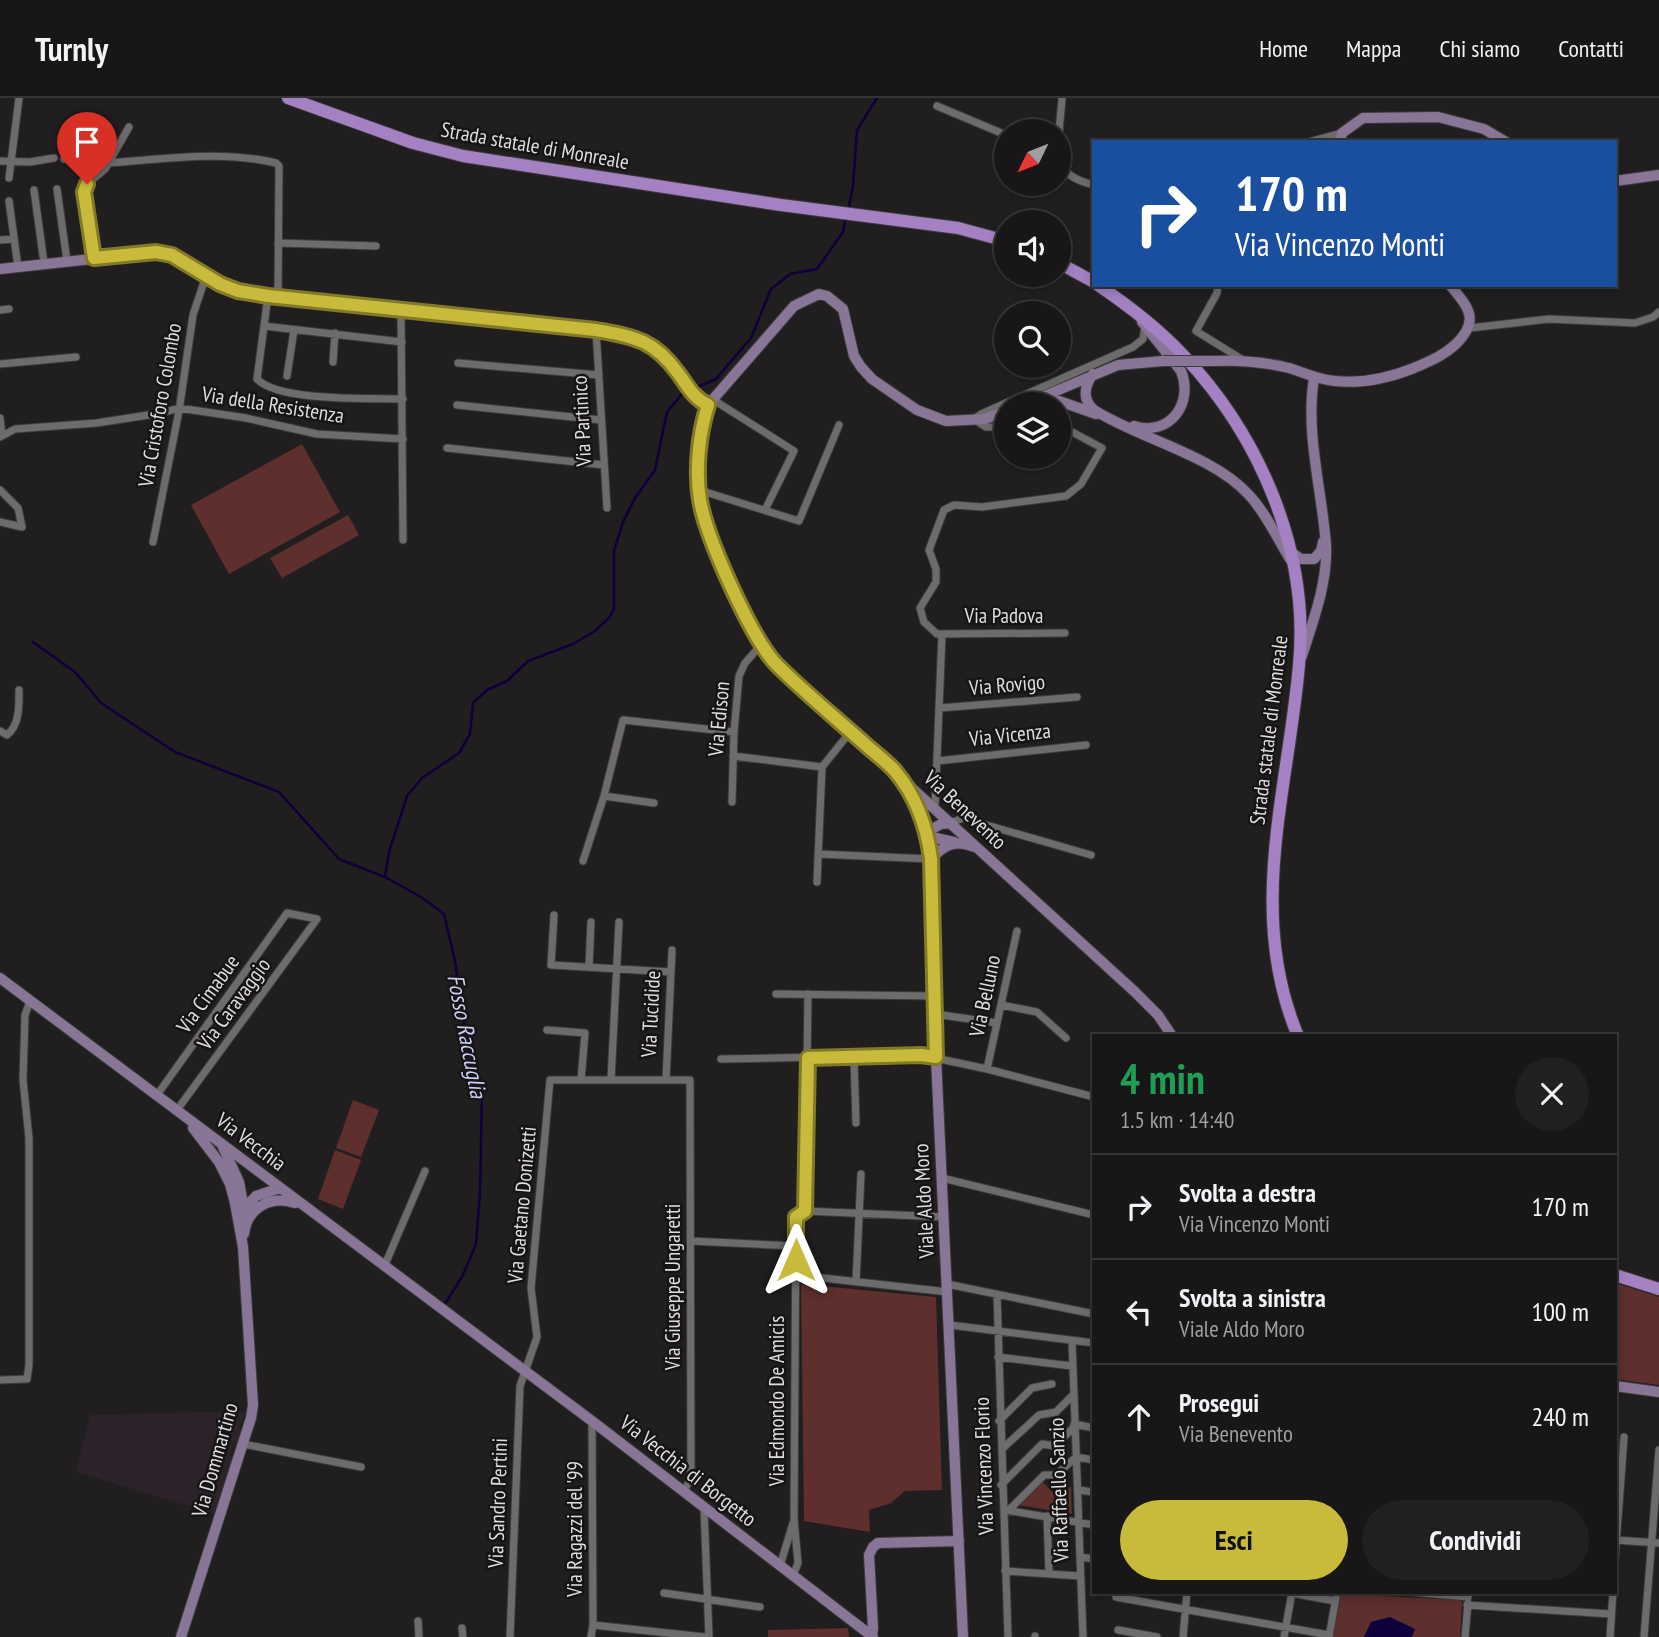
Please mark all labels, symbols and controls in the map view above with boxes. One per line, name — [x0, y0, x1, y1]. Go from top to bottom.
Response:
text: Turnly — [35, 27, 108, 70]
text: Home — [1259, 33, 1308, 64]
text: Mappa — [1346, 33, 1401, 64]
text: Chi siamo — [1439, 33, 1520, 64]
text: Contatti — [1558, 33, 1624, 64]
pin — [57, 112, 117, 184]
street label: Strada statale di Monreale — [439, 116, 631, 175]
north arrow — [994, 119, 1071, 196]
map controls — [994, 119, 1071, 469]
icon: arrive — [68, 123, 106, 161]
text: 170 m — [1235, 161, 1348, 225]
icon: right — [1120, 168, 1211, 259]
button: sound — [994, 210, 1071, 287]
text: Via Vincenzo Monti — [1235, 223, 1445, 265]
button: search — [994, 301, 1071, 378]
street label: Via Cristoforo Colombo — [132, 321, 187, 490]
street label: Via Partinico — [566, 375, 597, 468]
street label: Via della Resistenza — [199, 380, 346, 429]
button: layers — [994, 392, 1071, 469]
street label: Via Padova — [964, 602, 1043, 629]
street label: Strada statale di Monreale — [1243, 634, 1294, 826]
street label: Via Rovigo — [967, 668, 1046, 701]
street label: Via Edison — [702, 680, 735, 759]
street label: Via Vicenza — [967, 717, 1052, 752]
street label: Via Benevento — [917, 764, 1013, 855]
street label: Via Cimabue — [170, 949, 245, 1039]
street label: Via Caravaggio — [191, 952, 276, 1056]
street label: Via Belluno — [962, 953, 1006, 1040]
street label: Via Tucidide — [635, 970, 666, 1059]
water label: Fosso Raccuglia — [441, 972, 494, 1102]
text: 4 min — [1120, 1051, 1205, 1106]
button: close — [1515, 1057, 1589, 1131]
text: 1.5 km · 14:40 — [1120, 1105, 1234, 1134]
street label: Via Vecchia — [210, 1106, 292, 1177]
street label: Via Gaetano Donizetti — [501, 1125, 542, 1286]
street label: Viale Aldo Moro — [907, 1143, 940, 1260]
text: Svolta a destra — [1179, 1176, 1316, 1209]
icon: right — [1120, 1188, 1158, 1226]
text: 170 m — [1531, 1190, 1589, 1223]
street label: Via Giuseppe Ungaretti — [659, 1204, 686, 1371]
text: Via Vincenzo Monti — [1179, 1209, 1330, 1238]
position arrow — [759, 1223, 833, 1297]
text: Svolta a sinistra — [1179, 1281, 1326, 1314]
icon: left — [1120, 1293, 1158, 1331]
text: 100 m — [1531, 1295, 1589, 1328]
text: Viale Aldo Moro — [1179, 1314, 1305, 1343]
street label: Via Edmondo De Amicis — [763, 1316, 790, 1487]
text: Prosegui — [1179, 1386, 1259, 1419]
street label: Via Vincenzo Florio — [968, 1397, 999, 1536]
icon: ahead — [1120, 1398, 1158, 1436]
street label: Via Dommartino — [185, 1399, 244, 1521]
text: 240 m — [1531, 1400, 1589, 1433]
street label: Via Vecchia di Borgetto — [614, 1408, 762, 1532]
street label: Via Raffaello Sanzio — [1042, 1417, 1075, 1564]
text: Via Benevento — [1179, 1419, 1293, 1448]
street label: Via Sandro Pertini — [482, 1438, 513, 1569]
street label: Via Ragazzi del '99 — [561, 1461, 588, 1598]
button: Esci — [1120, 1500, 1348, 1580]
button: Condividi — [1362, 1500, 1589, 1580]

